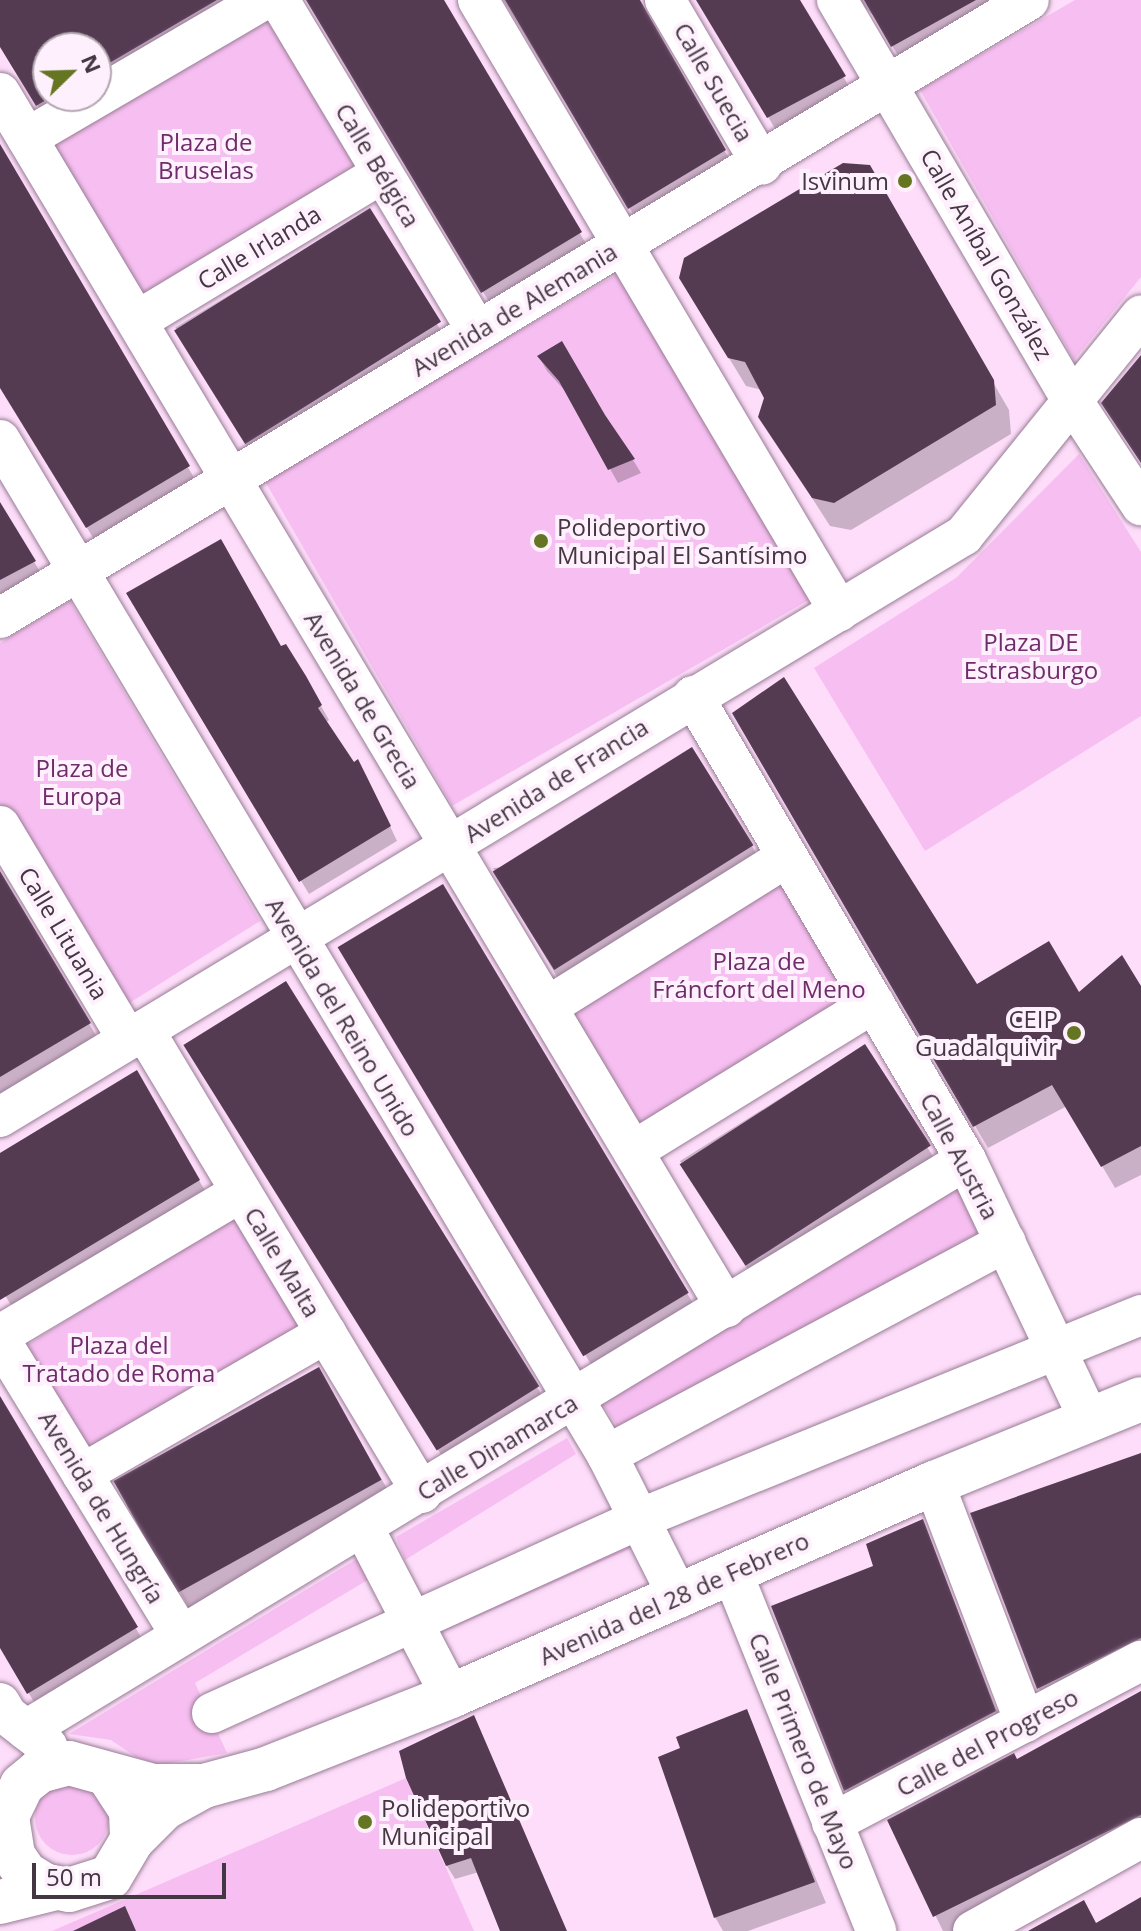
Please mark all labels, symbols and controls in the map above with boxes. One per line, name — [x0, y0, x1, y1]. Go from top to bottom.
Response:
street label: Calle Suecia — [668, 17, 760, 147]
north arrow — [32, 32, 112, 112]
text: N — [75, 49, 110, 77]
street label: Calle Bélgica — [330, 98, 426, 232]
park label: Plaza de Bruselas — [158, 128, 254, 184]
street label: Calle Aníbal González — [915, 144, 1059, 364]
place label: Isvinum — [801, 167, 889, 195]
marker: Isvinum — [896, 172, 914, 190]
street label: Calle Irlanda — [192, 199, 326, 295]
street label: Avenida de Alemania — [406, 236, 622, 382]
place label: Polideportivo Municipal El Santísimo — [557, 513, 808, 569]
marker: Polideportivo Municipal El Santísimo — [532, 532, 550, 550]
street label: Avenida de Grecia — [299, 606, 427, 794]
park label: Plaza DE Estrasburgo — [964, 628, 1098, 684]
street label: Avenida de Francia — [459, 712, 653, 848]
park label: Plaza de Europa — [36, 754, 128, 810]
street label: Calle Lituania — [13, 861, 115, 1005]
street label: Avenida del Reino Unido — [260, 892, 426, 1142]
park label: Plaza de Fráncfort del Meno — [652, 947, 866, 1003]
place label: CEIP Guadalquivir — [915, 1005, 1058, 1061]
marker: CEIP Guadalquivir — [1065, 1024, 1083, 1042]
street label: Calle Austria — [915, 1088, 1005, 1224]
street label: Calle Malta — [239, 1202, 327, 1322]
park label: Plaza del Tratado de Roma — [23, 1331, 215, 1387]
street label: Calle Dinamarca — [412, 1388, 582, 1506]
street label: Avenida de Hungría — [33, 1406, 171, 1608]
street label: Avenida del 28 de Febrero — [535, 1525, 813, 1671]
street label: Calle Primero de Mayo — [743, 1629, 865, 1873]
street label: Calle del Progreso — [891, 1682, 1083, 1802]
place label: Polideportivo Municipal — [381, 1794, 530, 1850]
marker: Polideportivo Municipal — [356, 1813, 374, 1831]
scale bar — [36, 1847, 230, 1897]
text: 50 m — [46, 1860, 102, 1893]

